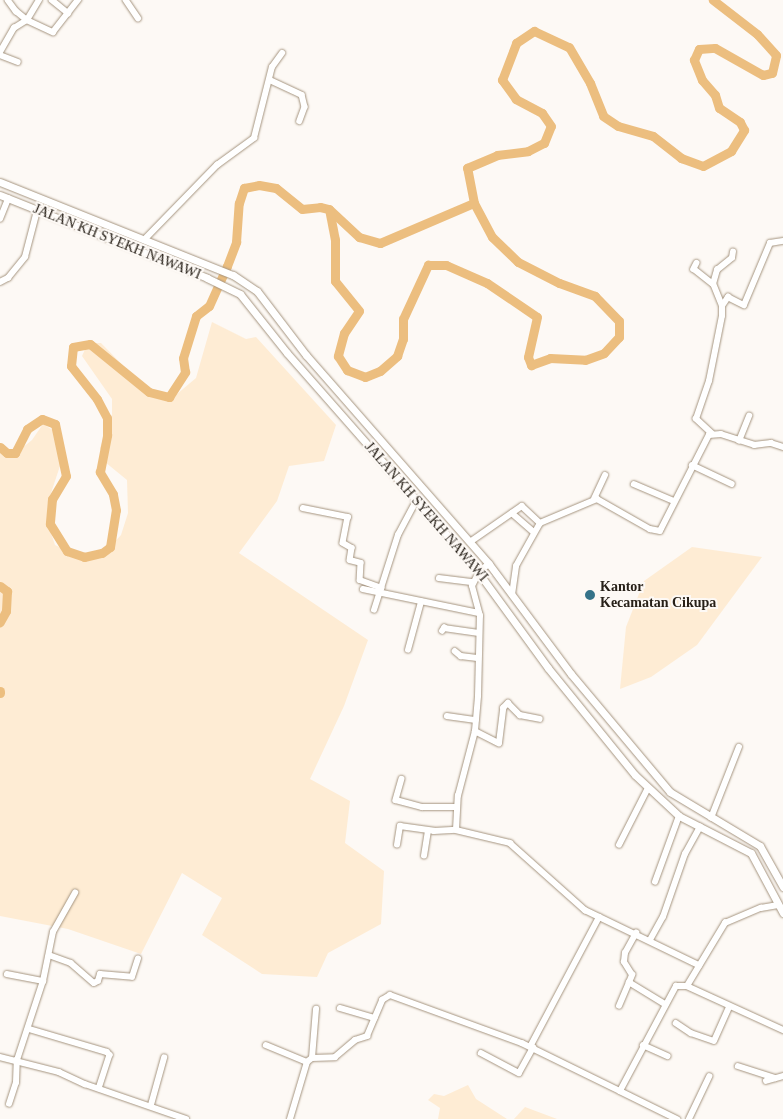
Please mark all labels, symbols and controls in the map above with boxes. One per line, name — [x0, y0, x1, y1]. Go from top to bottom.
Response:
street label: JALAN KH SYEKH NAWAWI — [31, 201, 203, 283]
street label: JALAN KH SYEKH NAWAWI — [361, 439, 491, 585]
place label: Kantor Kecamatan Cikupa — [600, 579, 716, 612]
marker: Kantor Kecamatan Cikupa — [584, 589, 596, 601]

